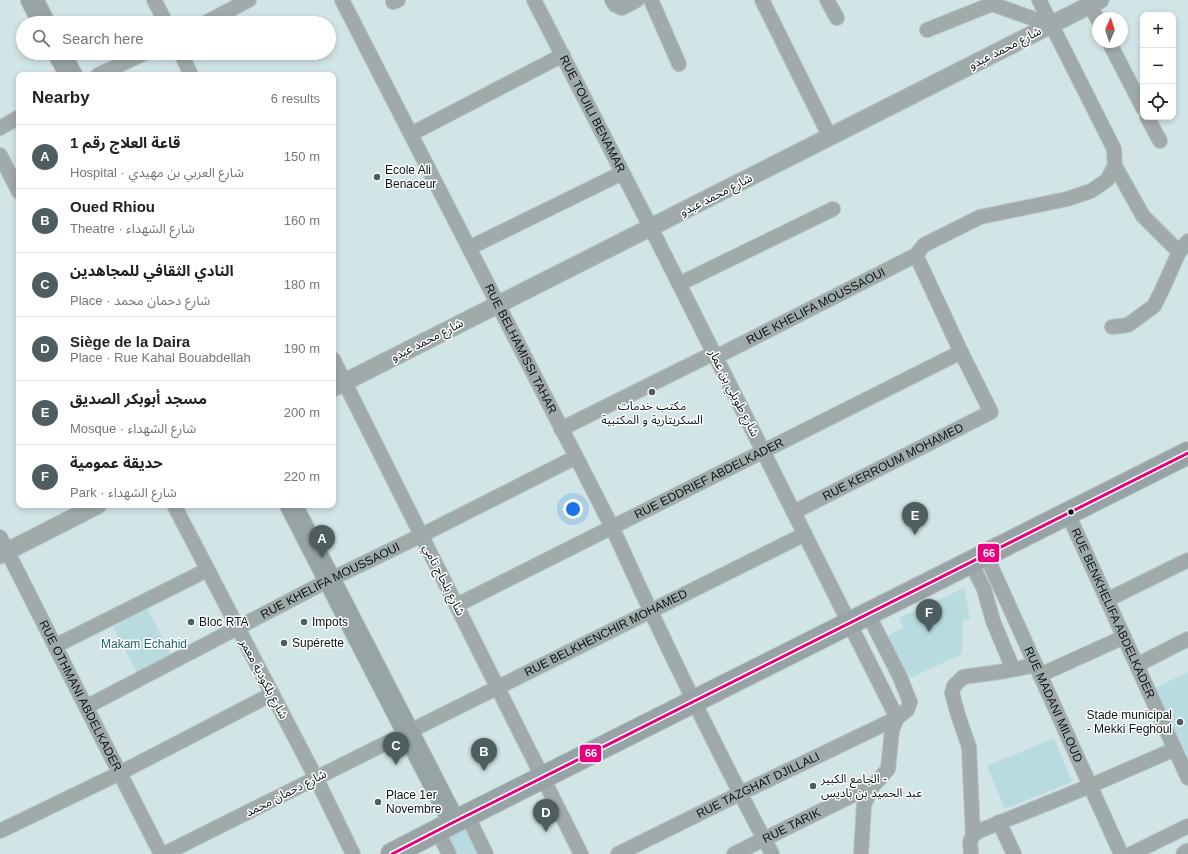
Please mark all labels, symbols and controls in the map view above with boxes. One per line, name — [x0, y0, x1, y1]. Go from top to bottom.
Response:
north arrow — [1092, 12, 1128, 48]
map controls — [1140, 12, 1176, 120]
button: + — [1140, 12, 1176, 48]
search box — [16, 16, 336, 60]
street label: شارع محمد عبدو — [967, 24, 1044, 74]
icon: search — [30, 27, 52, 49]
text: Search here — [62, 30, 144, 47]
button: − — [1140, 48, 1176, 84]
street label: RUE TOUILI BENAMAR — [557, 53, 628, 175]
button: locate — [1140, 84, 1176, 120]
text: Nearby — [32, 88, 90, 107]
text: 6 results — [271, 91, 320, 106]
text: قاعة العلاج رقم 1 — [70, 134, 180, 151]
text: A — [40, 149, 50, 164]
text: 150 m — [284, 149, 320, 164]
place label: Ecole Ali Benaceur — [385, 163, 436, 191]
text: Hospital · شارع العربي بن مهيدي — [70, 165, 244, 180]
street label: شارع محمد عبدو — [678, 171, 755, 221]
marker: Ecole Ali Benaceur — [372, 172, 382, 182]
text: Oued Rhiou — [70, 198, 155, 215]
text: B — [40, 213, 50, 228]
text: 160 m — [284, 213, 320, 228]
text: Theatre · شارع الشهداء — [70, 221, 195, 236]
text: النادي الثقافي للمجاهدين — [70, 262, 234, 279]
street label: RUE KHELIFA MOUSSAOUI — [744, 265, 888, 347]
text: C — [40, 277, 50, 292]
text: 180 m — [284, 277, 320, 292]
street label: RUE BELHAMISSI TAHAR — [482, 282, 560, 416]
text: Place · شارع دحمان محمد — [70, 293, 210, 308]
street label: شارع محمد عبدو — [389, 316, 466, 366]
text: Siège de la Daira — [70, 333, 190, 350]
text: D — [40, 341, 50, 356]
text: 190 m — [284, 341, 320, 356]
street label: شارع طويلي بن عمار — [703, 346, 762, 440]
text: Place · Rue Kahal Bouabdellah — [70, 350, 251, 365]
marker: مكتب خدمات السكريتارية و المكتبية — [647, 387, 657, 397]
text: مسجد أبوبكر الصديق — [70, 390, 207, 407]
place label: مكتب خدمات السكريتارية و المكتبية — [601, 399, 703, 427]
text: E — [41, 405, 49, 420]
text: 200 m — [284, 405, 320, 420]
street label: RUE KERROUM MOHAMED — [820, 420, 966, 503]
text: Mosque · شارع الشهداء — [70, 421, 196, 436]
street label: RUE EDDRIEF ABDELKADER — [632, 435, 786, 522]
text: حديقة عمومية — [70, 454, 163, 471]
text: F — [41, 469, 49, 484]
text: 220 m — [284, 469, 320, 484]
text: Park · شارع الشهداء — [70, 485, 177, 500]
your location — [563, 499, 583, 519]
pin: E — [902, 502, 928, 535]
unlabelled marker — [1066, 507, 1076, 517]
pin: A — [309, 525, 335, 558]
street label: RUE BENKHELIFA ABDELKADER — [1068, 526, 1158, 701]
street label: RUE KHELIFA MOUSSAOUI — [258, 539, 402, 623]
street label: شارع بلحاج تامي — [418, 542, 468, 619]
line badge: 66 — [977, 543, 1000, 563]
text: 66 — [983, 547, 995, 559]
street label: RUE BELKHENCHIR MOHAMED — [522, 586, 690, 679]
pin: F — [916, 599, 942, 632]
place label: Bloc RTA — [199, 615, 249, 629]
place label: Impots — [312, 615, 348, 629]
marker: Bloc RTA — [186, 617, 196, 627]
marker: Impots — [299, 617, 309, 627]
street label: RUE OTHMANI ABDELKADER — [36, 618, 125, 774]
street label: شارع بلكودية معمر — [235, 636, 291, 722]
place label: Supérette — [292, 636, 344, 650]
park label: Makam Echahid — [101, 637, 187, 651]
marker: Supérette — [279, 638, 289, 648]
street label: RUE MADANI MILOUD — [1021, 644, 1086, 765]
place label: Stade municipal - Mekki Feghoul — [1087, 708, 1172, 736]
marker: Stade municipal - Mekki Feghoul — [1175, 717, 1185, 727]
pin: C — [383, 732, 409, 765]
pin: B — [471, 738, 497, 771]
line badge: 66 — [579, 744, 602, 763]
text: 66 — [585, 747, 597, 759]
street label: RUE TAZGHAT DJILLALI — [694, 749, 822, 821]
street label: شارع دحمان محمد — [243, 767, 330, 821]
place label: الجامع الكبير - عبد الحميد بن باديس — [820, 772, 922, 800]
marker: الجامع الكبير - عبد الحميد بن باديس — [808, 781, 818, 791]
place label: Place 1er Novembre — [386, 788, 442, 816]
marker: Place 1er Novembre — [373, 797, 383, 807]
pin: D — [533, 799, 559, 832]
street label: RUE TARIK — [760, 805, 823, 846]

